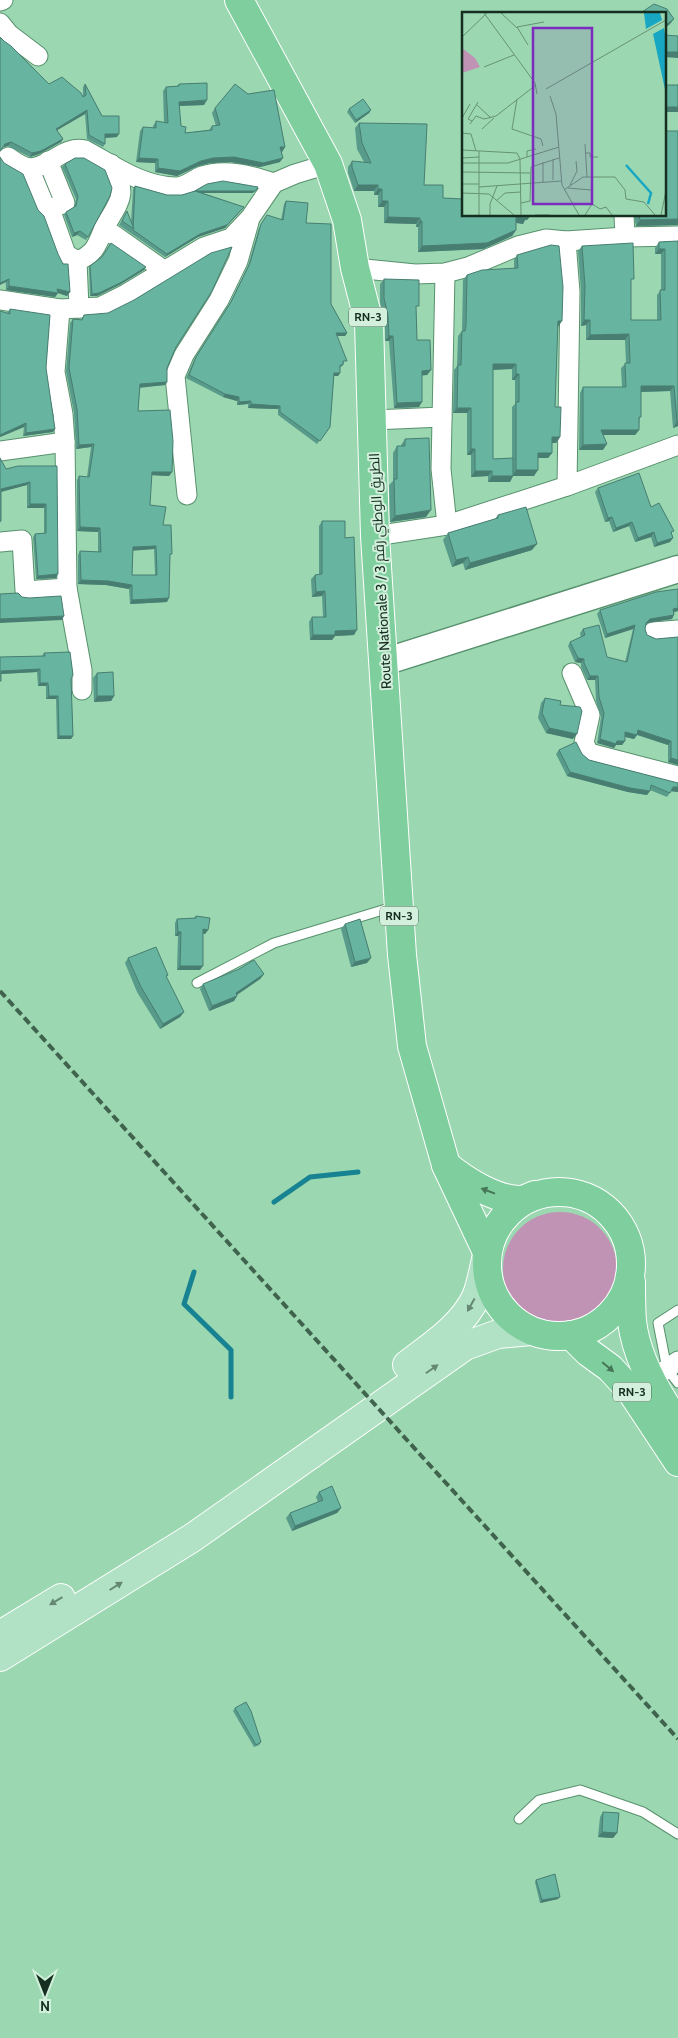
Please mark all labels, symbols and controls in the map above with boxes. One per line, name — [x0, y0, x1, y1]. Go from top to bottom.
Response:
inset map — [462, 12, 666, 216]
road number: RN-3 — [349, 308, 387, 326]
street label: Route Nationale 3 / الطريق الوطني رقم 3 — [365, 452, 398, 689]
road number: RN-3 — [380, 906, 418, 926]
one-way arrow — [481, 1186, 495, 1194]
one-way arrow — [467, 1298, 475, 1313]
one-way arrow — [601, 1362, 614, 1373]
one-way arrow — [425, 1364, 439, 1374]
road number: RN-3 — [613, 1382, 651, 1401]
one-way arrow — [109, 1581, 123, 1591]
one-way arrow — [49, 1597, 62, 1606]
north arrow — [20, 1968, 70, 2018]
text: N — [40, 1997, 50, 2015]

